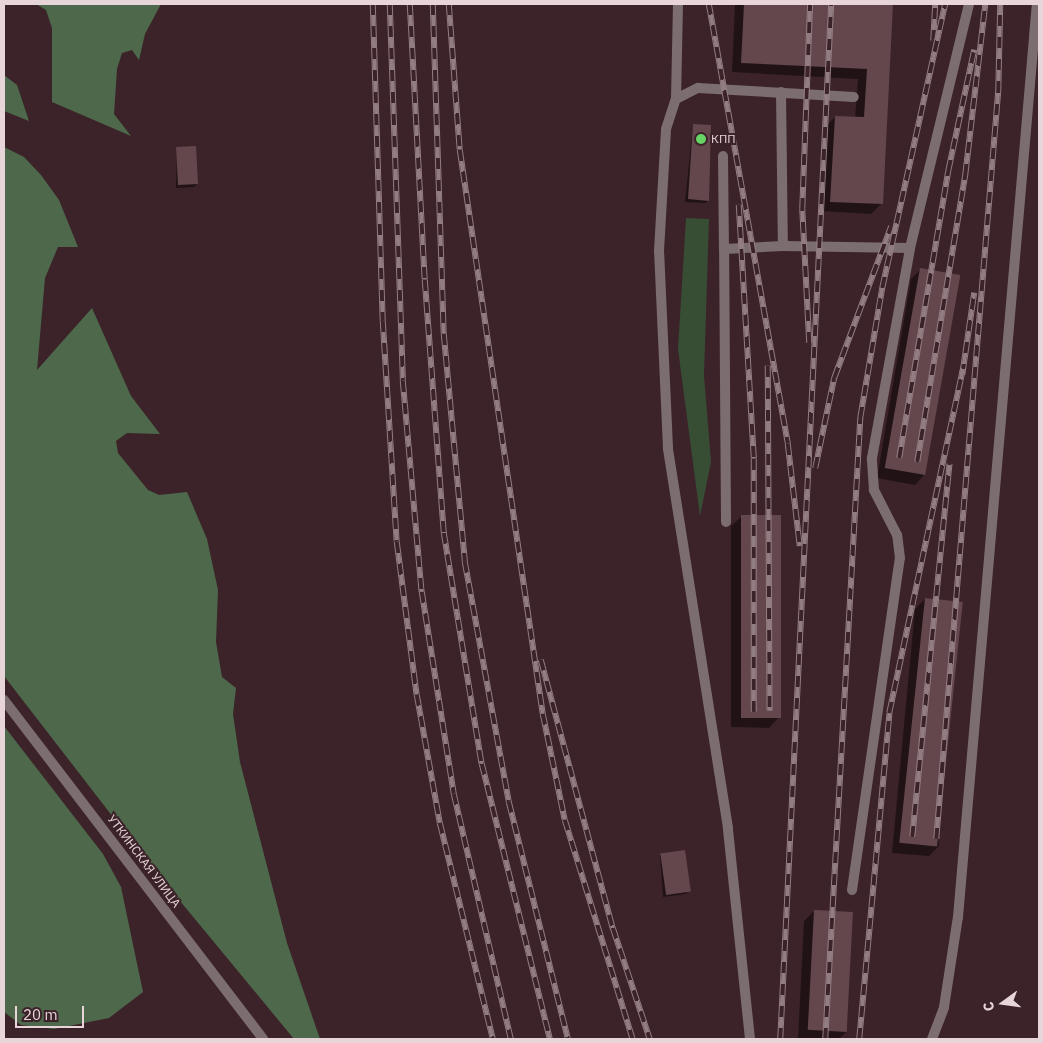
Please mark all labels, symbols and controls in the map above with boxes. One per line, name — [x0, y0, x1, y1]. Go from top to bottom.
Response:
place label: КПП — [711, 132, 736, 146]
marker: КПП — [695, 133, 707, 145]
street label: УТКИНСКАЯ УЛИЦА — [104, 812, 184, 910]
north arrow — [978, 978, 1028, 1028]
scale bar — [18, 996, 86, 1028]
text: С — [979, 1000, 998, 1013]
text: 20 m — [23, 1005, 58, 1024]

